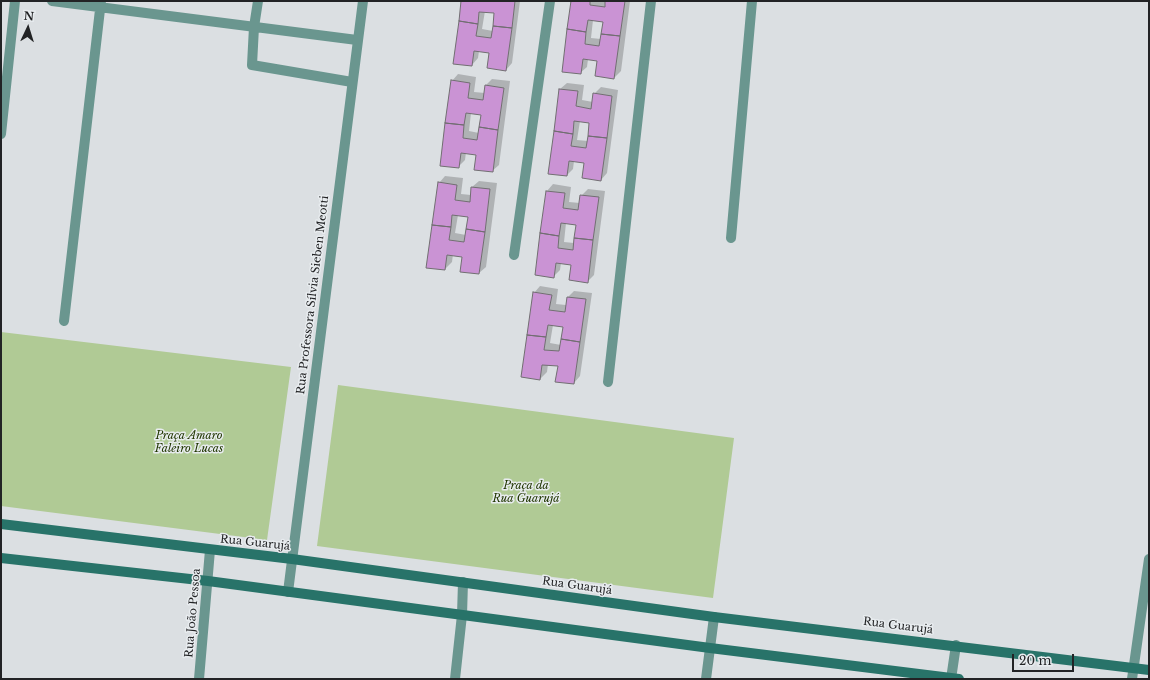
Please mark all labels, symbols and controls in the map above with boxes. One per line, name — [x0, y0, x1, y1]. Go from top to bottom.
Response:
north arrow — [8, 8, 48, 48]
text: N — [23, 9, 34, 23]
street label: Rua Professora Sílvia Sieben Meotti — [294, 195, 332, 395]
park label: Praça Amaro Faleiro Lucas — [155, 429, 223, 455]
park label: Praça da Rua Guarujá — [493, 479, 559, 505]
street label: Rua Guarujá — [219, 533, 291, 553]
street label: Rua João Pessoa — [183, 568, 203, 658]
street label: Rua Guarujá — [541, 575, 613, 597]
street label: Rua Guarujá — [862, 615, 934, 637]
scale bar — [1014, 646, 1076, 672]
text: 20 m — [1019, 653, 1051, 668]

